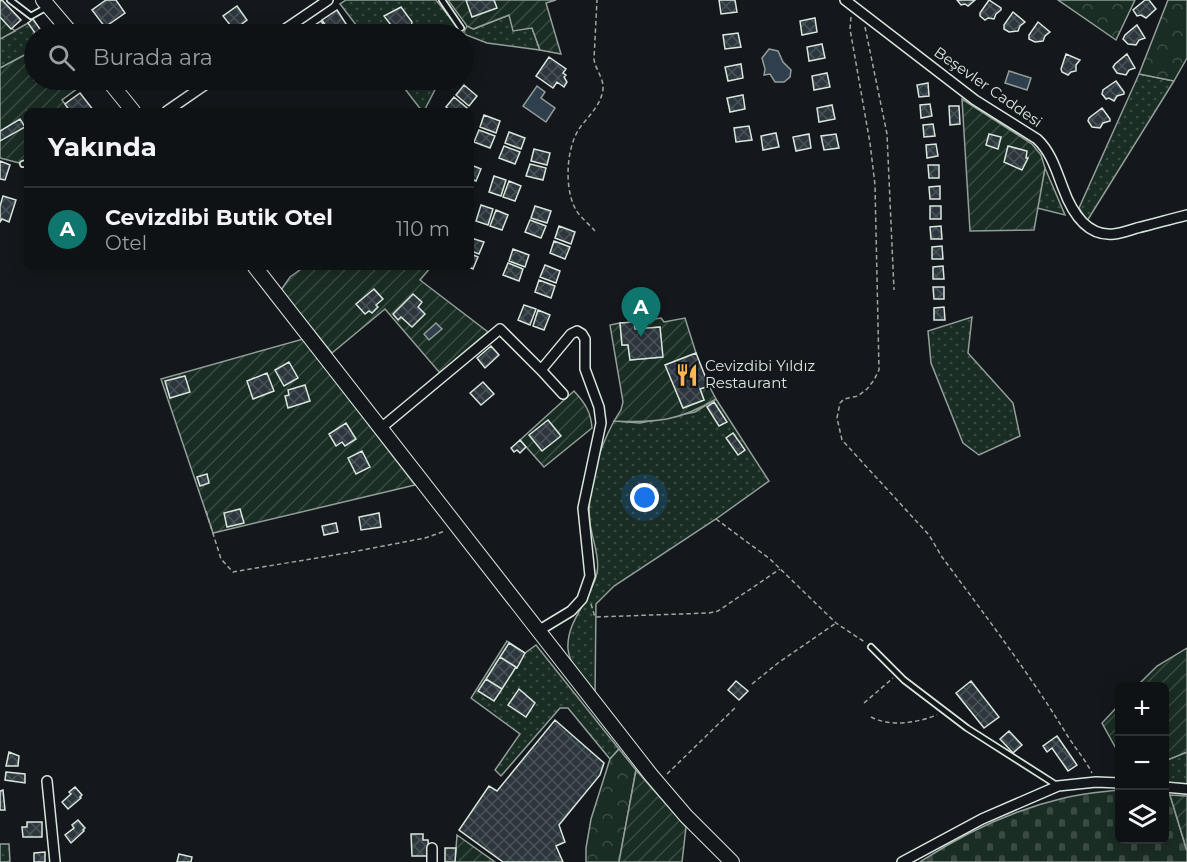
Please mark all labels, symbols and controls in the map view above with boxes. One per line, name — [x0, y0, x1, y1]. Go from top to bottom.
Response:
search box — [24, 24, 474, 90]
icon: search — [45, 41, 78, 74]
street label: Beşevler Caddesi — [930, 42, 1046, 131]
text: Burada ara — [93, 44, 213, 71]
text: Yakında — [48, 131, 157, 163]
text: Cevizdibi Butik Otel — [105, 204, 333, 231]
text: A — [60, 217, 75, 241]
text: 110 m — [396, 217, 450, 241]
text: Otel — [105, 231, 147, 255]
pin: A — [622, 288, 660, 337]
place label: Cevizdibi Yıldız Restaurant — [705, 356, 815, 392]
restaurant icon: Cevizdibi Yıldız Restaurant — [674, 362, 700, 388]
your location — [630, 483, 659, 512]
map controls — [1115, 682, 1169, 844]
button: + — [1115, 682, 1169, 736]
button: − — [1115, 736, 1169, 790]
button: layers — [1115, 790, 1169, 844]

